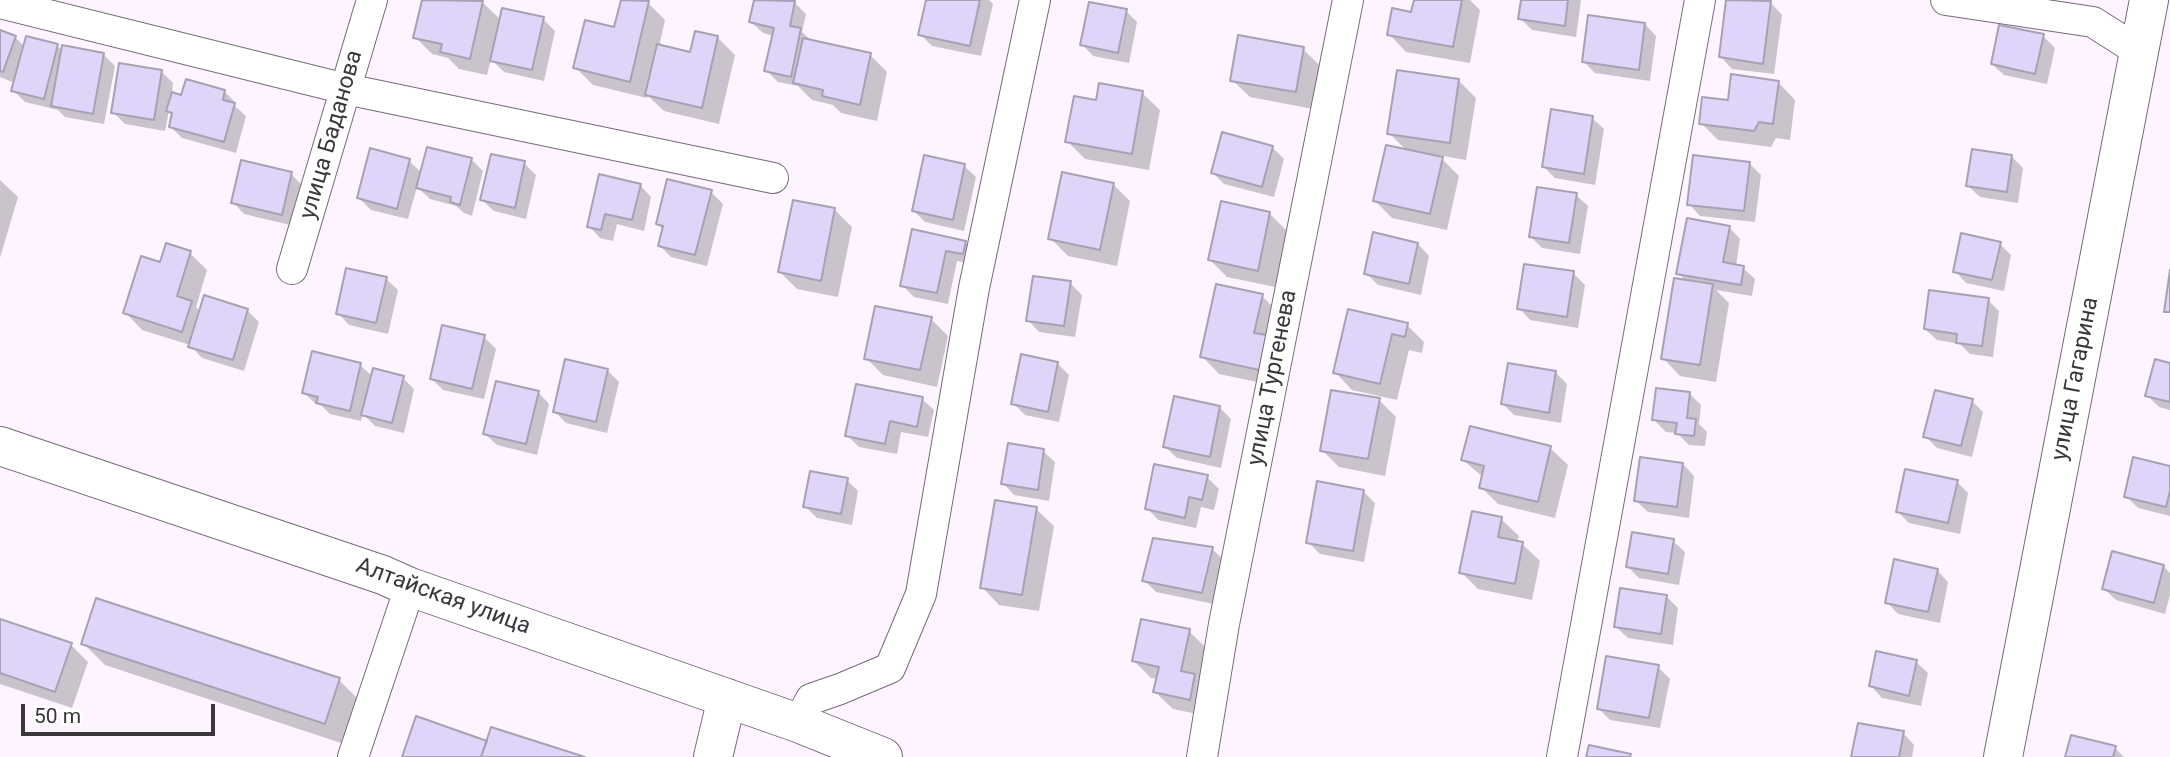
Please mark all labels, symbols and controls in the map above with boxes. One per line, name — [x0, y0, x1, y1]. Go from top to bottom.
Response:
street label: улица Баданова — [295, 47, 369, 223]
street label: улица Тургенева — [1242, 288, 1304, 468]
street label: улица Гагарина — [2047, 295, 2105, 463]
street label: Алтайская улица — [352, 553, 534, 641]
scale bar — [24, 690, 219, 734]
text: 50 m — [34, 704, 81, 728]

